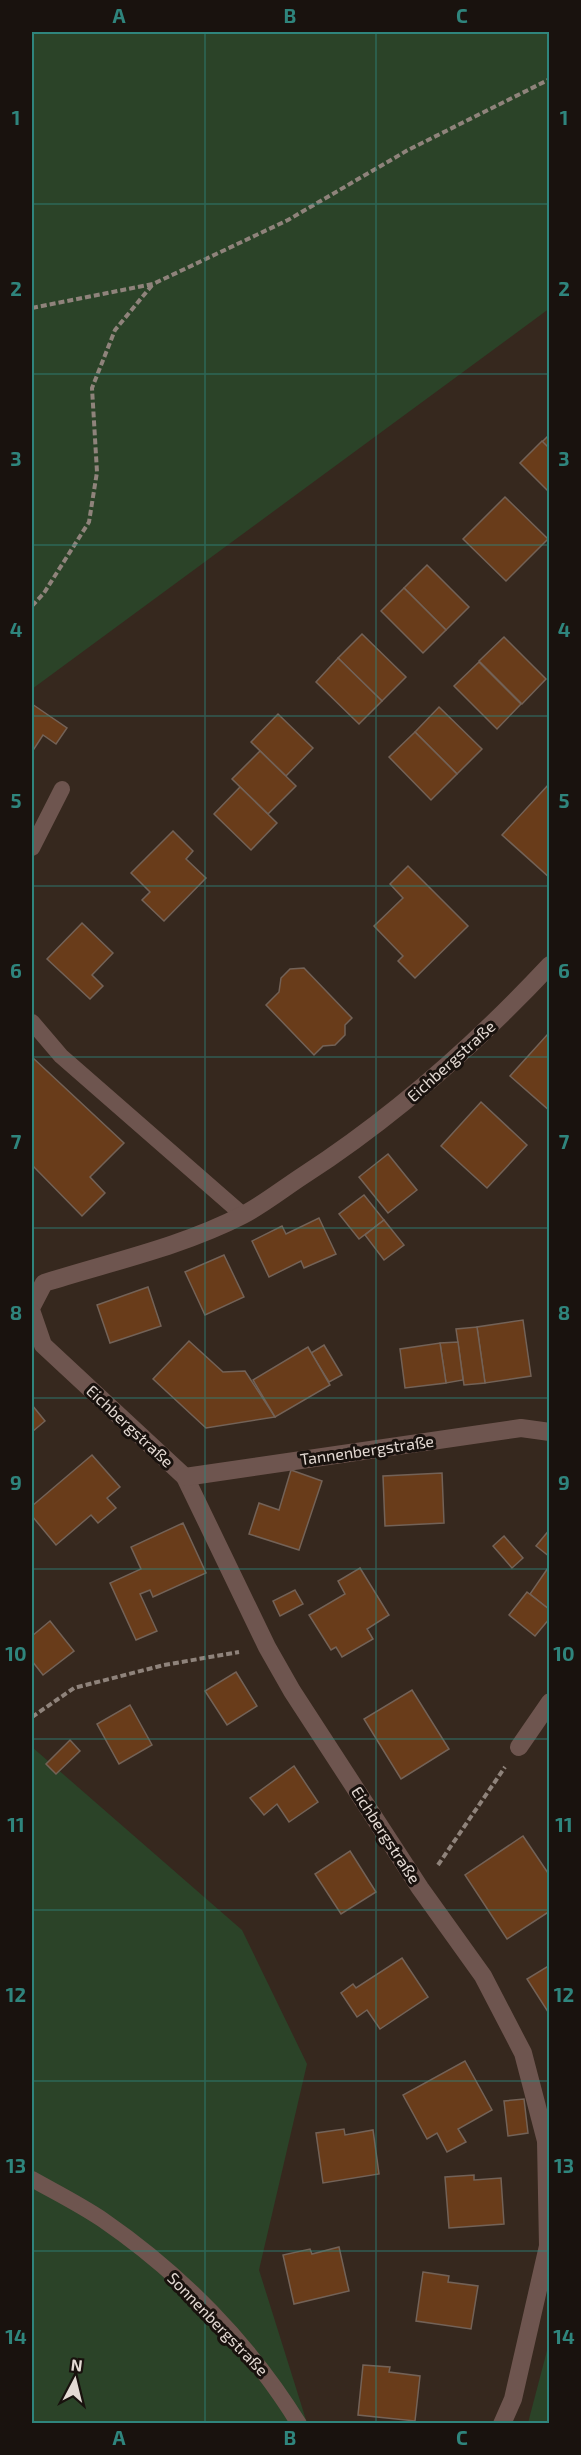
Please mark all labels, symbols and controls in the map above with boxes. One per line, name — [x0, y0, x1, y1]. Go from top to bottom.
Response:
text: A — [112, 3, 126, 27]
text: B — [284, 3, 296, 27]
text: C — [456, 3, 468, 27]
text: 1 — [12, 105, 20, 129]
text: 1 — [560, 105, 568, 129]
text: 2 — [10, 276, 22, 300]
text: 2 — [558, 276, 570, 300]
text: 3 — [10, 446, 22, 470]
text: 3 — [558, 446, 570, 470]
text: 4 — [10, 617, 23, 641]
text: 4 — [558, 617, 571, 641]
text: 5 — [10, 788, 22, 812]
text: 5 — [558, 788, 570, 812]
text: 6 — [10, 958, 22, 982]
text: 6 — [558, 958, 570, 982]
street label: Eichbergstraße — [403, 1016, 499, 1105]
text: 7 — [11, 1129, 22, 1153]
text: 7 — [559, 1129, 570, 1153]
text: 8 — [10, 1300, 22, 1324]
text: 8 — [558, 1300, 570, 1324]
street label: Eichbergstraße — [83, 1381, 178, 1471]
street label: Tannenbergstraße — [299, 1431, 435, 1468]
text: 9 — [10, 1470, 22, 1494]
text: 9 — [558, 1470, 570, 1494]
text: 10 — [5, 1641, 27, 1665]
text: 10 — [553, 1641, 575, 1665]
street label: Eichbergstraße — [348, 1783, 425, 1887]
text: 11 — [7, 1812, 25, 1836]
text: 11 — [555, 1812, 573, 1836]
text: 12 — [6, 1982, 26, 2006]
text: 12 — [554, 1982, 574, 2006]
text: 13 — [6, 2153, 26, 2177]
text: 13 — [554, 2153, 574, 2177]
street label: Sonnenbergstraße — [164, 2268, 273, 2379]
text: 14 — [5, 2324, 27, 2348]
text: 14 — [553, 2324, 575, 2348]
north arrow — [45, 2350, 105, 2410]
text: N — [70, 2354, 84, 2375]
text: A — [112, 2425, 126, 2449]
text: B — [284, 2425, 296, 2449]
text: C — [456, 2425, 468, 2449]

